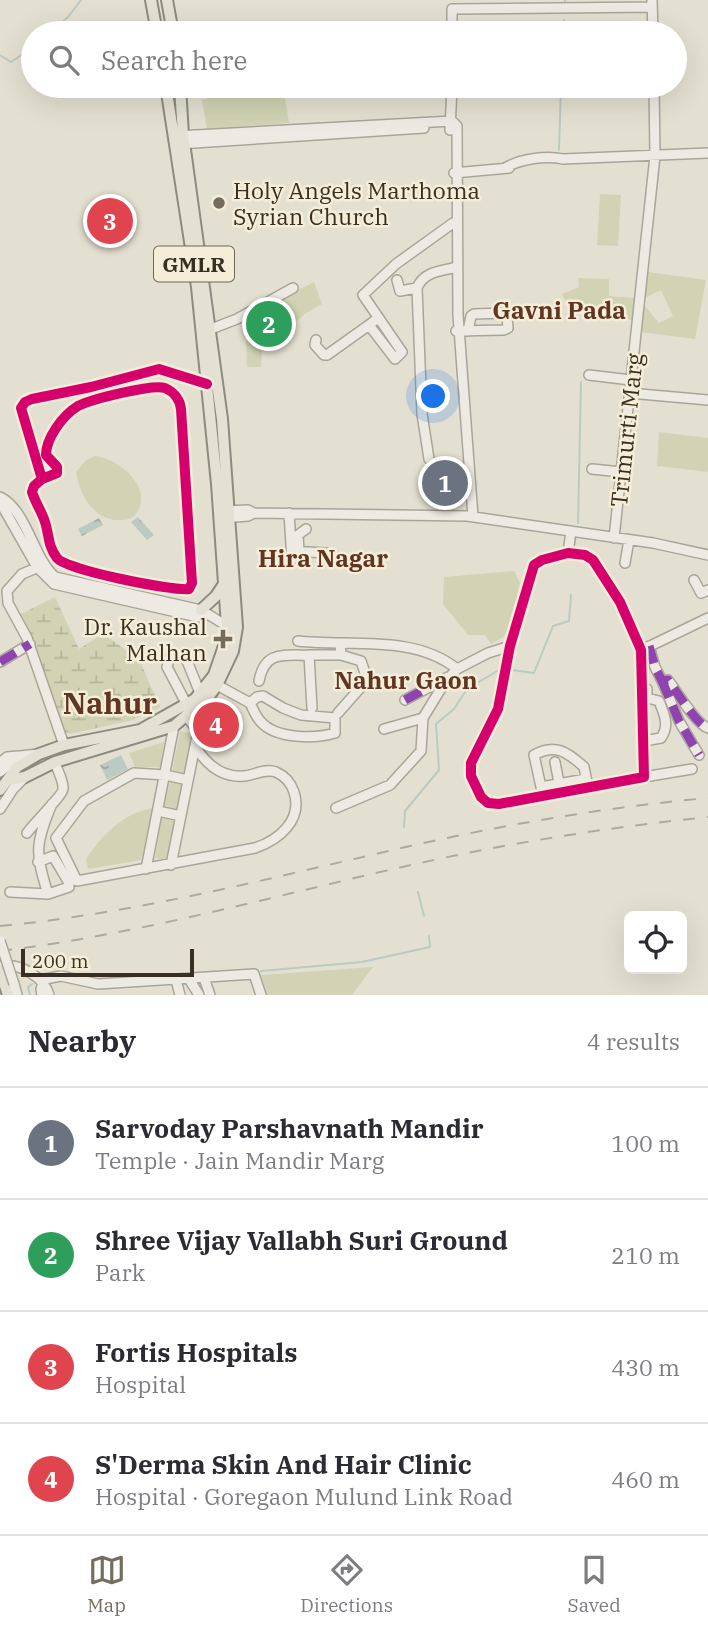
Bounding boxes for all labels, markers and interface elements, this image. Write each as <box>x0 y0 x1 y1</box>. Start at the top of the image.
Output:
search box <box>21 21 687 98</box>
icon: search <box>45 41 83 79</box>
text: Search here <box>101 43 247 77</box>
place label: Holy Angels Marthoma Syrian Church <box>233 175 480 231</box>
pin: 3 <box>87 195 133 247</box>
marker: Holy Angels Marthoma Syrian Church <box>211 195 227 211</box>
road number: GMLR <box>154 246 234 282</box>
district label: Gavni Pada <box>492 294 626 326</box>
pin: 2 <box>246 298 292 350</box>
street label: Trimurti Marg <box>603 351 649 508</box>
your location <box>416 379 450 413</box>
pin: 1 <box>422 457 468 509</box>
district label: Hira Nagar <box>258 542 388 574</box>
place label: Dr. Kaushal Malhan <box>84 611 207 667</box>
marker: Dr. Kaushal Malhan <box>213 629 233 649</box>
district label: Nahur Gaon <box>334 664 478 696</box>
district label: Nahur <box>63 683 157 722</box>
pin: 4 <box>193 699 239 751</box>
map controls <box>624 911 687 974</box>
button: locate <box>624 911 687 974</box>
scale bar <box>21 946 194 978</box>
text: 200 m <box>32 949 89 973</box>
text: Nearby <box>28 1021 136 1060</box>
text: 4 results <box>587 1026 680 1056</box>
text: Sarvoday Parshavnath Mandir <box>95 1111 484 1145</box>
text: 1 <box>44 1128 58 1158</box>
text: 100 m <box>611 1128 680 1158</box>
text: Temple · Jain Mandir Marg <box>95 1145 384 1175</box>
text: Shree Vijay Vallabh Suri Ground <box>95 1223 508 1257</box>
text: 2 <box>44 1240 58 1270</box>
text: 210 m <box>611 1240 680 1270</box>
text: Park <box>95 1257 145 1287</box>
text: Fortis Hospitals <box>95 1335 297 1369</box>
text: 3 <box>44 1352 58 1382</box>
text: 430 m <box>611 1352 680 1382</box>
text: Hospital <box>95 1369 186 1399</box>
text: S'Derma Skin And Hair Clinic <box>95 1447 472 1481</box>
text: 4 <box>44 1464 58 1494</box>
text: 460 m <box>611 1464 680 1494</box>
text: Hospital · Goregaon Mulund Link Road <box>95 1481 513 1511</box>
tab: Map <box>87 1551 126 1617</box>
tab: Directions <box>300 1551 393 1617</box>
tab: Saved <box>568 1551 621 1617</box>

